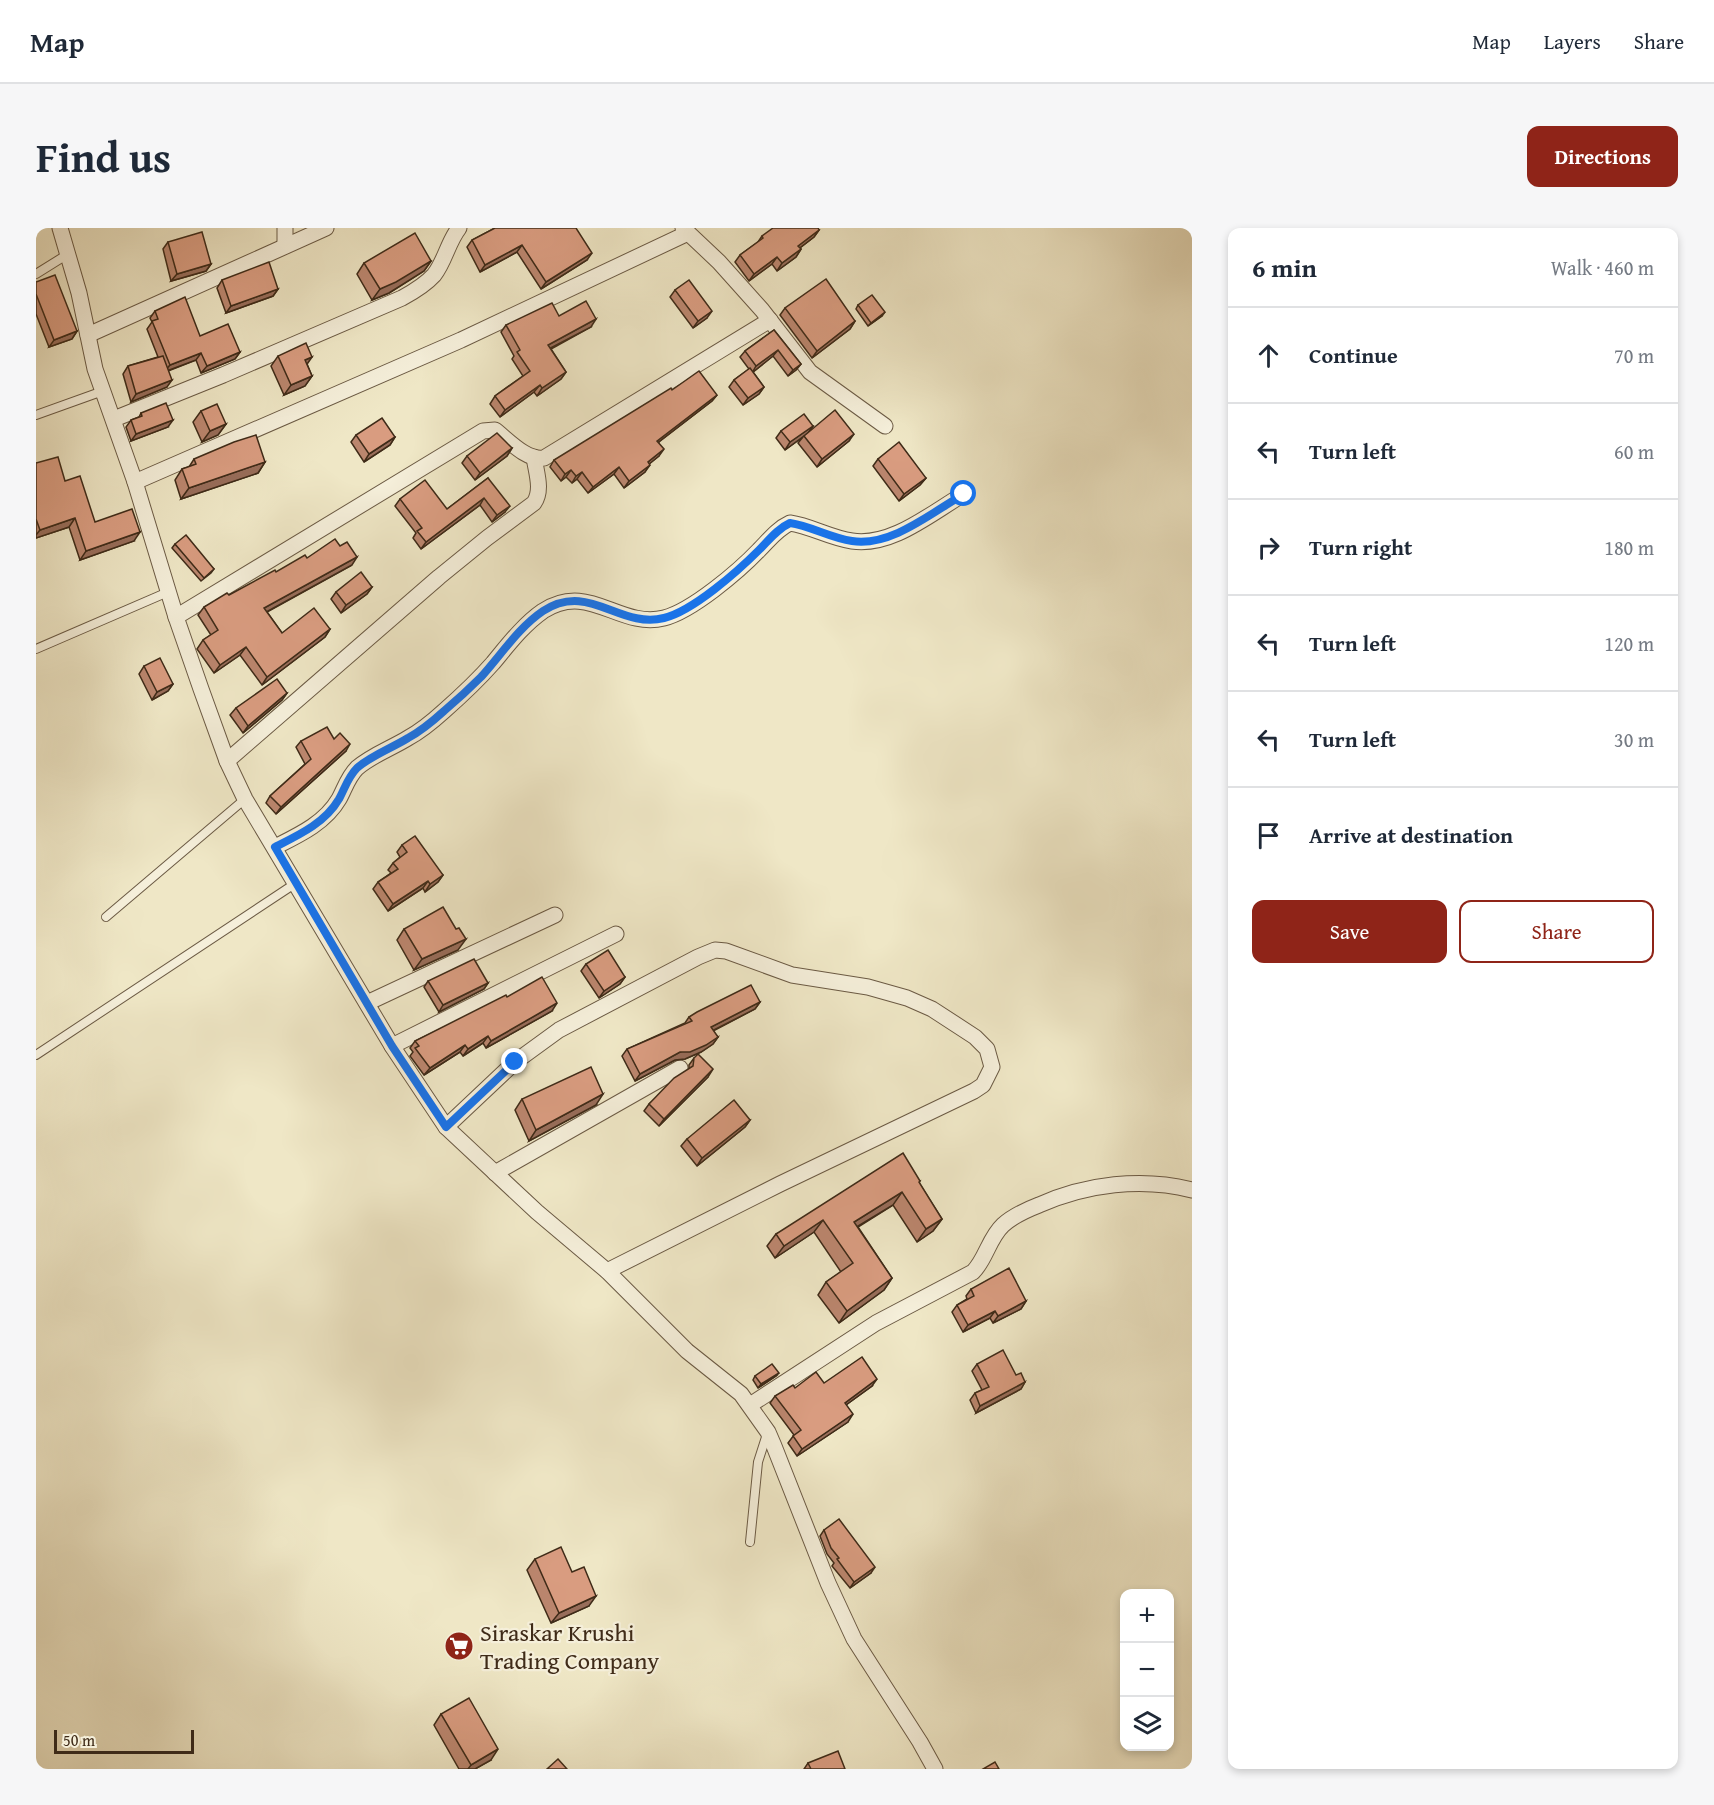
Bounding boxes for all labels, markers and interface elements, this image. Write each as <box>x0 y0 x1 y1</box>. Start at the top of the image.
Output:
text: Map <box>30 21 84 62</box>
text: Map <box>1472 26 1511 57</box>
text: Layers <box>1544 26 1601 57</box>
text: Share <box>1634 26 1684 57</box>
text: Find us <box>36 126 171 187</box>
button: Directions <box>1527 126 1678 187</box>
text: 6 min <box>1252 248 1317 287</box>
text: Walk · 460 m <box>1551 253 1654 282</box>
icon: ahead <box>1252 339 1285 372</box>
text: Continue <box>1309 339 1398 371</box>
text: 70 m <box>1614 341 1654 370</box>
icon: left <box>1252 435 1285 468</box>
text: Turn left <box>1309 435 1396 467</box>
text: 60 m <box>1614 437 1654 466</box>
route start <box>950 480 976 506</box>
icon: right <box>1252 531 1285 564</box>
text: Turn right <box>1309 531 1412 563</box>
text: 180 m <box>1604 533 1654 562</box>
icon: left <box>1252 627 1285 660</box>
text: Turn left <box>1309 627 1396 659</box>
text: 120 m <box>1604 629 1654 658</box>
icon: left <box>1252 723 1285 756</box>
text: Turn left <box>1309 723 1396 755</box>
text: 30 m <box>1614 725 1654 754</box>
icon: arrive <box>1252 819 1285 852</box>
text: Arrive at destination <box>1309 819 1513 851</box>
button: Save <box>1252 900 1447 963</box>
button: Share <box>1459 900 1654 963</box>
route end <box>501 1048 527 1074</box>
map controls <box>1120 1589 1174 1751</box>
button: + <box>1120 1589 1174 1643</box>
place label: Siraskar Krushi Trading Company <box>480 1615 659 1678</box>
supermarket icon: Siraskar Krushi Trading Company <box>443 1630 475 1662</box>
button: − <box>1120 1643 1174 1697</box>
button: layers <box>1120 1697 1174 1751</box>
scale bar <box>54 1727 194 1754</box>
text: 50 m <box>63 1728 95 1752</box>

